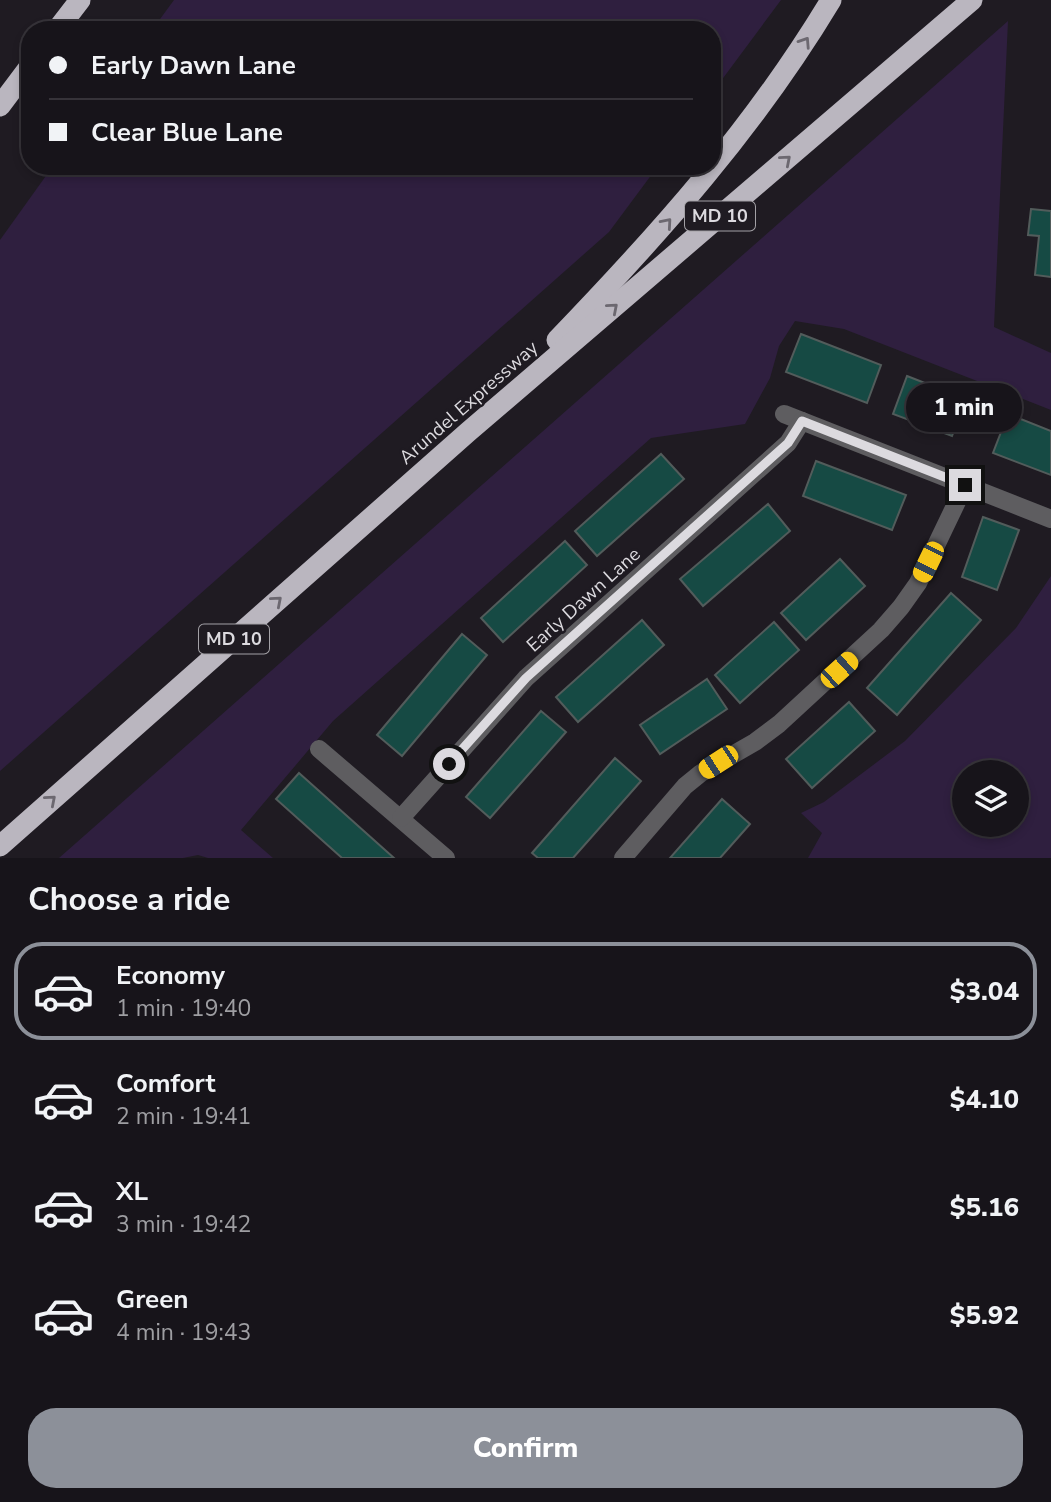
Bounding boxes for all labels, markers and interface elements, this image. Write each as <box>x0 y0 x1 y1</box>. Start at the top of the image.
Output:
one-way arrow <box>797 37 809 50</box>
text: Early Dawn Lane <box>91 48 296 83</box>
text: Clear Blue Lane <box>91 115 283 150</box>
one-way arrow <box>777 156 790 168</box>
road number: MD 10 <box>685 202 755 230</box>
one-way arrow <box>659 218 671 231</box>
one-way arrow <box>605 304 618 316</box>
street label: Arundel Expressway <box>394 335 544 470</box>
callout: 1 min <box>907 384 1023 433</box>
text: 1 min <box>934 392 994 423</box>
route end <box>949 469 981 501</box>
car <box>910 539 947 585</box>
street label: Early Dawn Lane <box>521 542 646 658</box>
one-way arrow <box>269 597 282 609</box>
road number: MD 10 <box>199 624 269 654</box>
car <box>817 648 862 692</box>
car <box>695 742 742 782</box>
route start <box>433 748 465 780</box>
map controls <box>952 760 1029 837</box>
button: layers <box>952 760 1029 837</box>
one-way arrow <box>43 796 56 808</box>
text: Choose a ride <box>28 878 230 921</box>
text: Economy <box>116 958 225 993</box>
icon: car <box>32 960 95 1023</box>
text: $3.04 <box>950 974 1019 1009</box>
text: 1 min · 19:40 <box>116 993 251 1024</box>
text: Comfort <box>116 1066 216 1101</box>
icon: car <box>32 1068 95 1131</box>
text: $4.10 <box>950 1082 1019 1117</box>
text: 2 min · 19:41 <box>116 1101 251 1132</box>
text: XL <box>116 1174 148 1209</box>
icon: car <box>32 1176 95 1239</box>
text: $5.16 <box>950 1190 1019 1225</box>
text: 3 min · 19:42 <box>116 1209 251 1240</box>
text: Green <box>116 1282 189 1317</box>
icon: car <box>32 1284 95 1347</box>
text: $5.92 <box>950 1298 1019 1333</box>
text: 4 min · 19:43 <box>116 1317 251 1348</box>
button: Confirm <box>28 1408 1023 1488</box>

